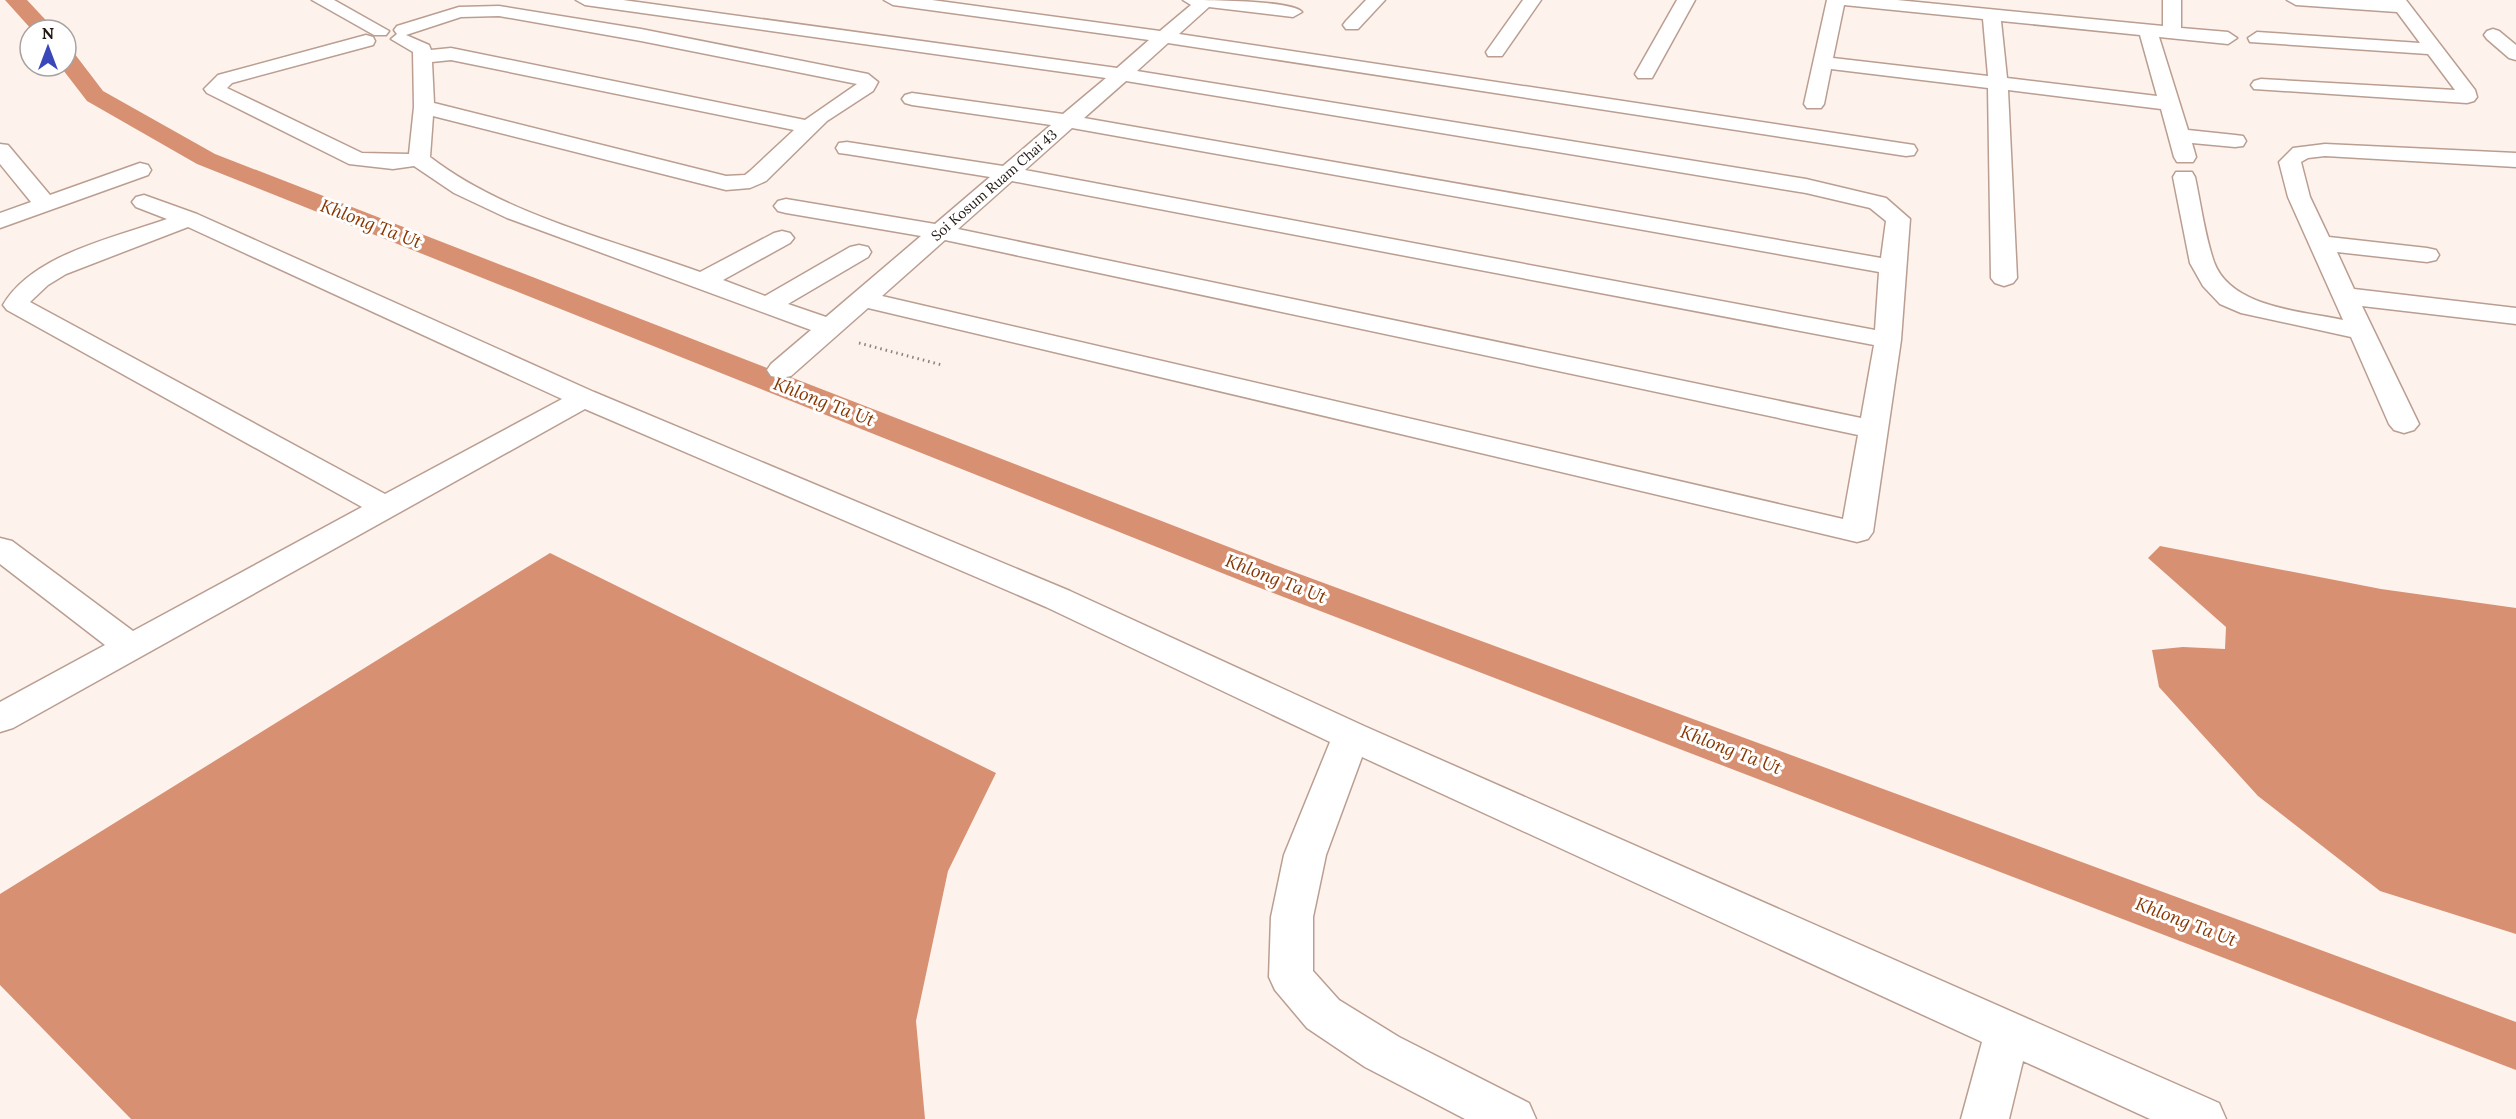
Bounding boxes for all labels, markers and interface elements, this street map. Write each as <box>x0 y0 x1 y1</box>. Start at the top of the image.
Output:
north arrow <box>18 18 78 78</box>
text: N <box>42 23 54 43</box>
street label: Soi Kosum Ruam Chai 43 <box>927 125 1061 245</box>
water label: Khlong Ta Ut <box>317 194 426 254</box>
water label: Khlong Ta Ut <box>770 372 879 432</box>
water label: Khlong Ta Ut <box>1222 549 1331 609</box>
water label: Khlong Ta Ut <box>1677 720 1786 780</box>
water label: Khlong Ta Ut <box>2132 892 2241 952</box>

